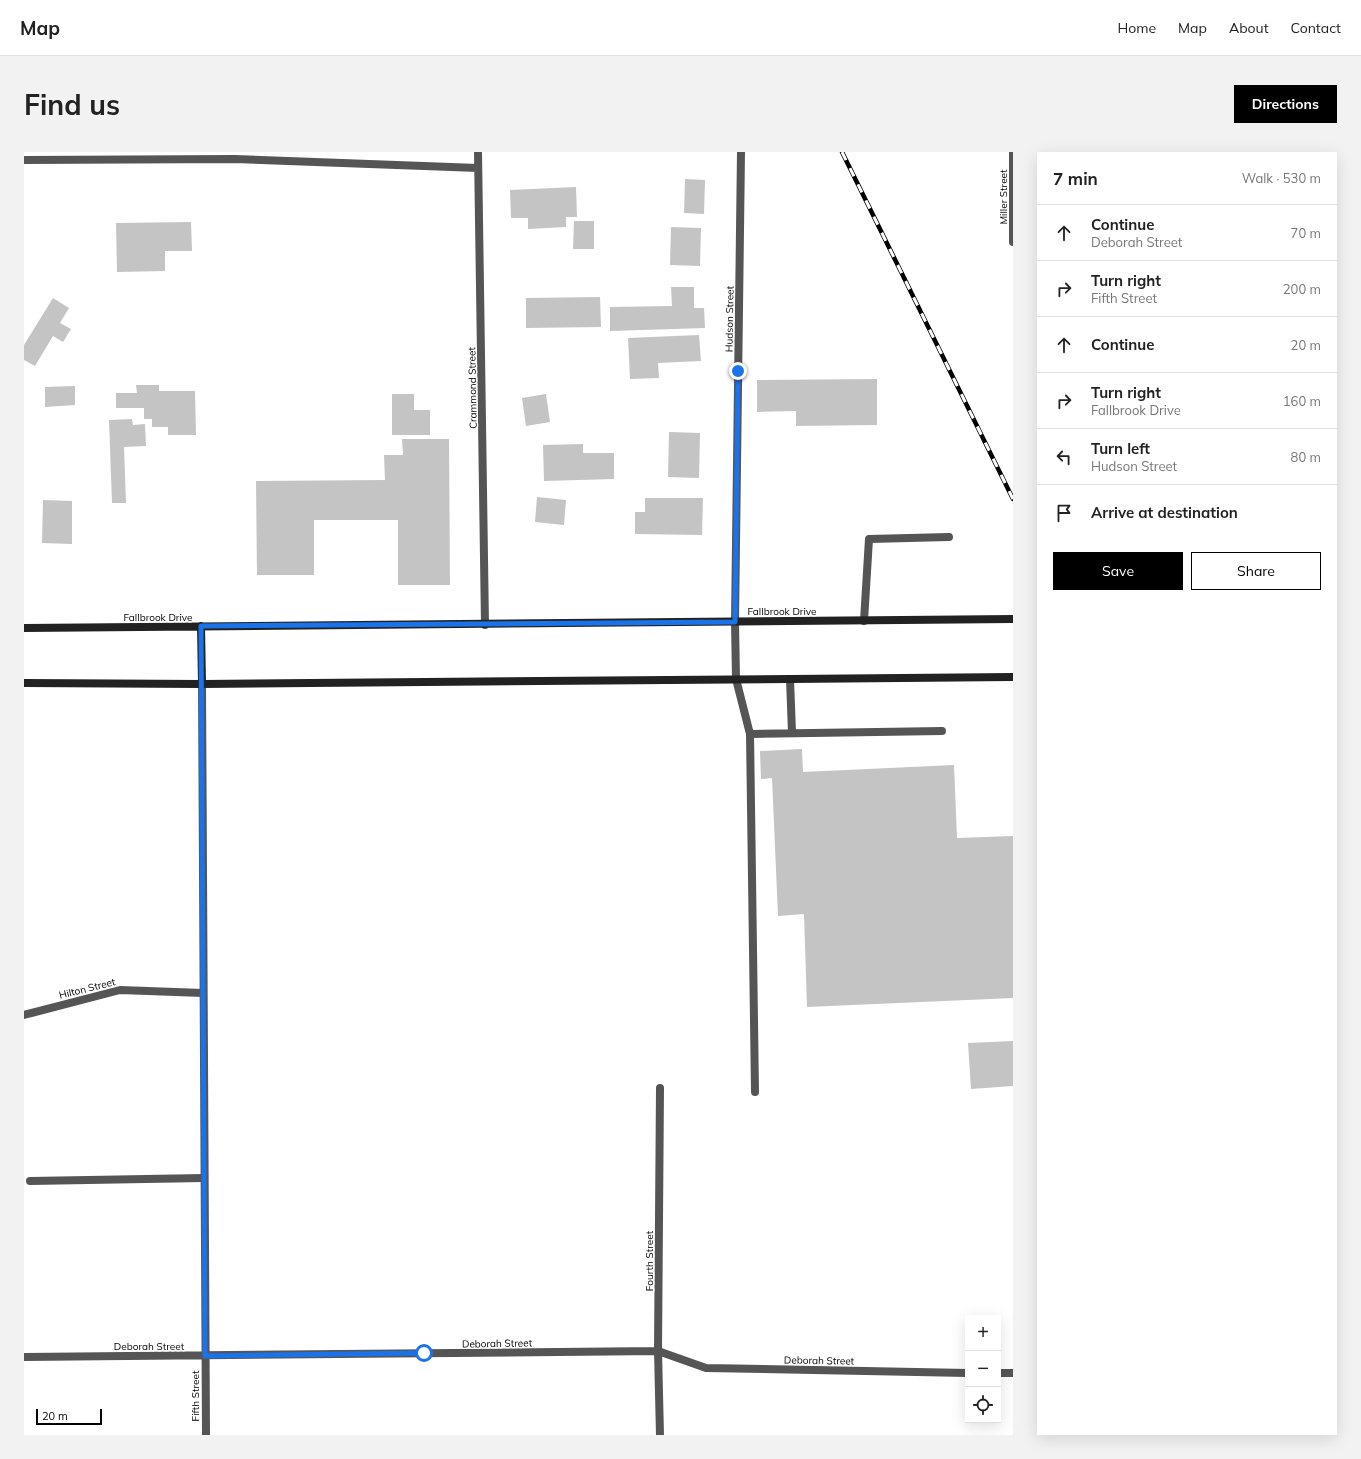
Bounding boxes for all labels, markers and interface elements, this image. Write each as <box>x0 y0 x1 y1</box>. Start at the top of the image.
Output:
text: Map <box>20 16 60 40</box>
text: Home <box>1117 19 1156 37</box>
text: Map <box>1178 19 1207 37</box>
text: About <box>1229 19 1269 37</box>
text: Contact <box>1291 19 1341 37</box>
button: Directions <box>1234 85 1337 123</box>
text: Find us <box>24 87 120 122</box>
text: 7 min <box>1053 168 1098 189</box>
street label: Miller Street <box>997 169 1010 225</box>
text: Walk · 530 m <box>1242 170 1321 186</box>
text: Continue <box>1091 215 1154 234</box>
icon: ahead <box>1053 222 1075 244</box>
text: 70 m <box>1291 225 1321 241</box>
text: Deborah Street <box>1091 234 1182 250</box>
text: Turn right <box>1091 271 1161 290</box>
icon: right <box>1053 278 1075 300</box>
text: 200 m <box>1283 281 1321 297</box>
street label: Hudson Street <box>722 285 737 352</box>
text: Fifth Street <box>1091 290 1157 306</box>
icon: ahead <box>1053 334 1075 356</box>
text: Continue <box>1091 335 1154 354</box>
text: 20 m <box>1291 337 1321 353</box>
street label: Crammond Street <box>465 346 480 429</box>
route end <box>729 362 747 380</box>
text: Turn right <box>1091 383 1161 402</box>
icon: right <box>1053 390 1075 412</box>
text: 160 m <box>1283 393 1321 409</box>
text: Fallbrook Drive <box>1091 402 1181 418</box>
text: Turn left <box>1091 439 1150 458</box>
icon: left <box>1053 446 1075 468</box>
text: 80 m <box>1291 449 1321 465</box>
text: Hudson Street <box>1091 458 1177 474</box>
icon: arrive <box>1053 502 1075 524</box>
text: Arrive at destination <box>1091 503 1238 522</box>
button: Save <box>1053 552 1183 590</box>
button: Share <box>1191 552 1321 590</box>
street label: Fallbrook Drive <box>747 605 817 618</box>
street label: Fallbrook Drive <box>123 611 193 624</box>
street label: Hilton Street <box>58 975 117 1002</box>
street label: Fourth Street <box>643 1230 656 1291</box>
map controls <box>965 1315 1001 1423</box>
button: + <box>965 1315 1001 1351</box>
street label: Deborah Street <box>462 1336 533 1351</box>
street label: Deborah Street <box>114 1340 185 1353</box>
route start <box>415 1344 433 1362</box>
button: − <box>965 1351 1001 1387</box>
street label: Deborah Street <box>784 1353 855 1368</box>
street label: Fifth Street <box>189 1370 202 1421</box>
button: locate <box>965 1387 1001 1423</box>
scale bar <box>36 1407 102 1426</box>
text: 20 m <box>42 1409 68 1423</box>

